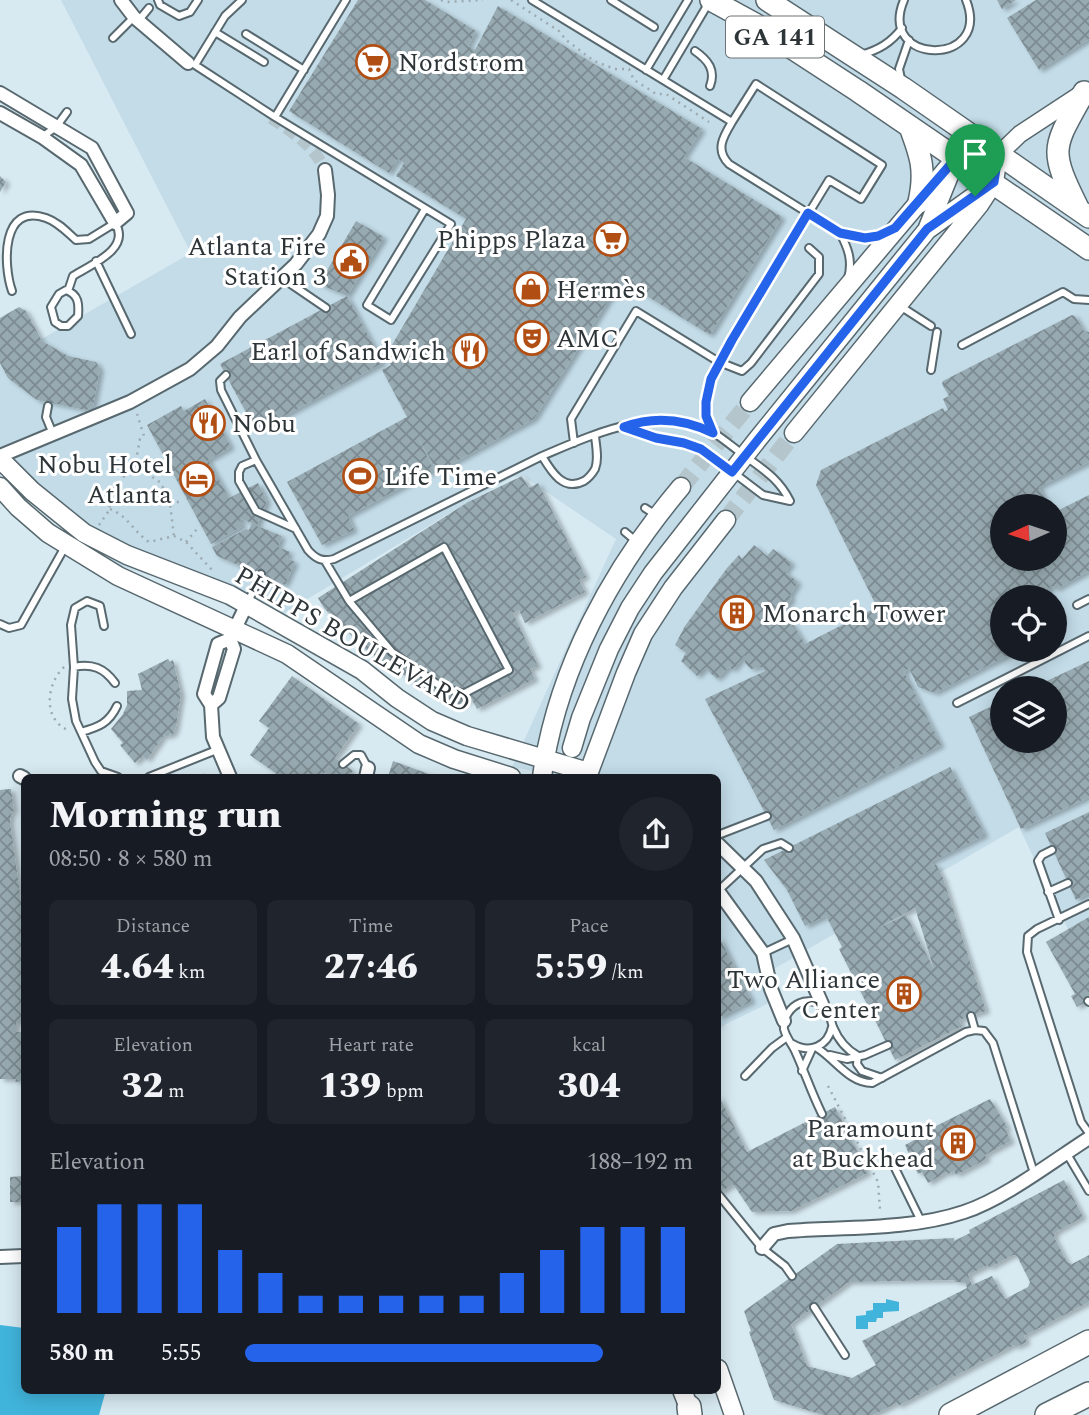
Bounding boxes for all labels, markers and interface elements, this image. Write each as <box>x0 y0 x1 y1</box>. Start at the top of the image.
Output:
road number: GA 141 <box>726 16 824 57</box>
supermarket icon: Nordstrom <box>354 43 392 81</box>
place label: Nordstrom <box>398 43 525 83</box>
pin <box>945 124 1005 196</box>
icon: arrive <box>956 135 994 173</box>
place label: Phipps Plaza <box>437 220 586 260</box>
supermarket icon: Phipps Plaza <box>592 220 630 258</box>
place label: Atlanta Fire Station 3 <box>187 227 326 297</box>
public building icon: Atlanta Fire Station 3 <box>332 242 370 280</box>
shop icon: Hermès <box>512 270 550 308</box>
place label: Hermès <box>556 270 646 310</box>
theatre icon: AMC <box>513 319 551 357</box>
place label: AMC <box>556 319 619 359</box>
place label: Earl of Sandwich <box>250 332 446 372</box>
restaurant icon: Earl of Sandwich <box>451 332 489 370</box>
restaurant icon: Nobu <box>189 404 227 442</box>
place label: Nobu <box>232 404 296 444</box>
place label: Nobu Hotel Atlanta <box>37 445 172 515</box>
sports icon: Life Time <box>341 457 379 495</box>
place label: Life Time <box>384 457 497 497</box>
hotel icon: Nobu Hotel Atlanta <box>178 460 216 498</box>
north arrow <box>990 494 1068 570</box>
map controls <box>990 494 1067 753</box>
street label: PHIPPS BOULEVARD <box>227 556 478 724</box>
button: locate <box>990 585 1067 662</box>
building icon: Monarch Tower <box>718 594 756 632</box>
place label: Monarch Tower <box>762 594 946 634</box>
button: layers <box>990 676 1067 753</box>
text: Morning run <box>49 787 282 845</box>
button: share <box>619 797 693 871</box>
text: 08:50 · 8 × 580 m <box>49 842 213 877</box>
text: Distance <box>116 912 190 941</box>
text: Time <box>349 912 393 941</box>
text: Pace <box>569 912 609 941</box>
text: 4.64 <box>101 941 174 994</box>
text: 27:46 <box>324 941 418 994</box>
text: 5:59 <box>534 941 607 994</box>
text: km <box>174 958 205 987</box>
text: /km <box>607 958 644 987</box>
place label: Two Alliance Center <box>727 960 880 1030</box>
building icon: Two Alliance Center <box>885 975 923 1013</box>
text: Elevation <box>113 1031 193 1060</box>
text: Heart rate <box>328 1031 414 1060</box>
text: kcal <box>572 1031 606 1060</box>
text: 32 <box>121 1060 163 1113</box>
text: 139 <box>318 1060 381 1113</box>
text: 304 <box>557 1060 621 1113</box>
text: m <box>163 1077 185 1106</box>
text: bpm <box>381 1077 424 1106</box>
place label: Paramount at Buckhead <box>792 1109 934 1179</box>
building icon: Paramount at Buckhead <box>939 1124 977 1162</box>
text: Elevation <box>49 1145 145 1180</box>
text: 188–192 m <box>587 1145 693 1180</box>
text: 580 m <box>49 1336 114 1371</box>
text: 5:55 <box>161 1336 201 1371</box>

